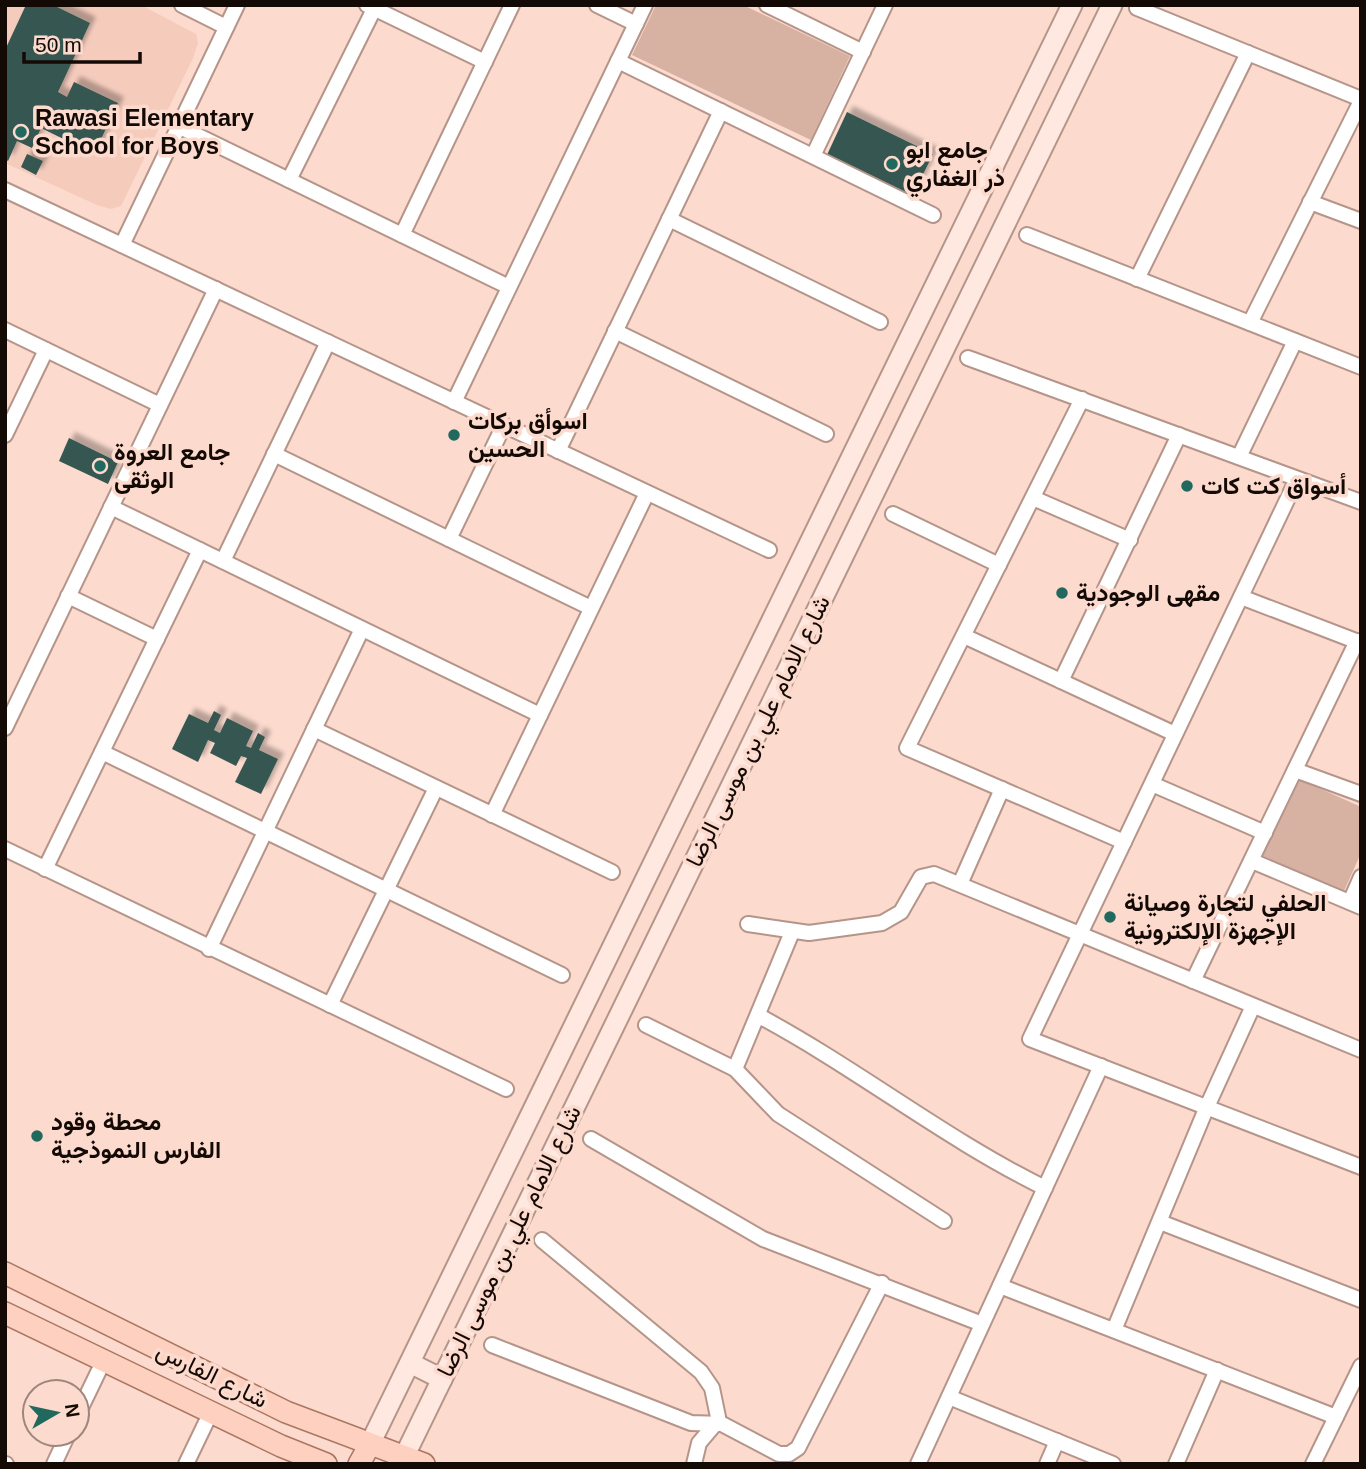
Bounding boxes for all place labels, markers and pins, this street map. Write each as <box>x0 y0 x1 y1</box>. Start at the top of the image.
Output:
place label: Rawasi Elementary School for Boys <box>35 104 254 159</box>
marker: Rawasi Elementary School for Boys <box>13 124 29 140</box>
place label: جامع ابو ذر الغفاري <box>906 136 1005 198</box>
marker: جامع ابو ذر الغفاري <box>884 156 900 172</box>
place label: اسوأق بركات الحسين <box>468 407 588 463</box>
marker: اسوأق بركات الحسين <box>446 427 462 443</box>
place label: جامع العروة الوثقى <box>114 438 230 495</box>
marker: جامع العروة الوثقى <box>92 458 108 474</box>
place label: أسواق كت كات <box>1201 472 1346 501</box>
marker: أسواق كت كات <box>1179 478 1195 494</box>
place label: مقهى الوجودية <box>1076 579 1220 608</box>
marker: مقهى الوجودية <box>1054 585 1070 601</box>
place label: الحلفي لتجارة وصيانة الإجهزة الإلكترونية <box>1124 889 1326 946</box>
marker: الحلفي لتجارة وصيانة الإجهزة الإلكترونية <box>1102 909 1118 925</box>
place label: محطة وقود الفارس النموذجية <box>51 1108 221 1165</box>
marker: محطة وقود الفارس النموذجية <box>29 1128 45 1144</box>

